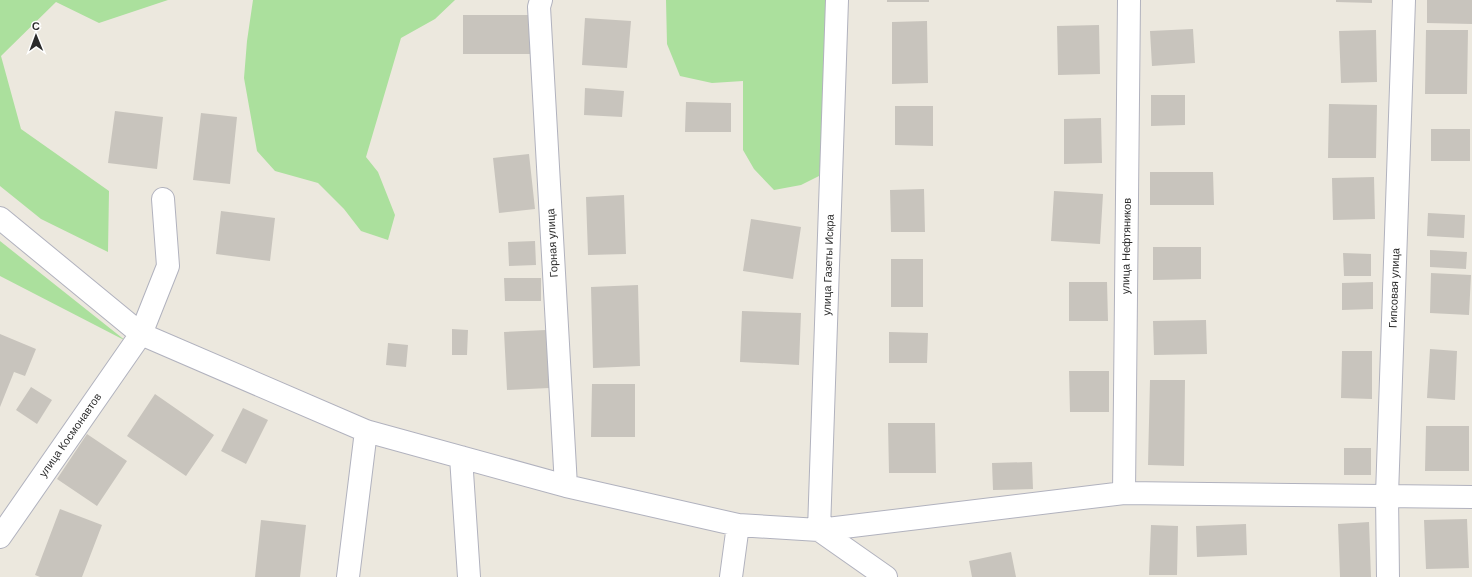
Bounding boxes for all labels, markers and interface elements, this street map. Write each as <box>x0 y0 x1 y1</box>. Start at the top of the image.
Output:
north arrow <box>16 16 56 56</box>
text: С <box>32 19 40 33</box>
street label: улица Нефтяников <box>1118 198 1134 294</box>
street label: Горная улица <box>543 207 561 278</box>
street label: улица Газеты Искра <box>819 213 837 316</box>
street label: Гипсовая улица <box>1386 247 1402 328</box>
street label: улица Космонавтов <box>36 390 104 480</box>

